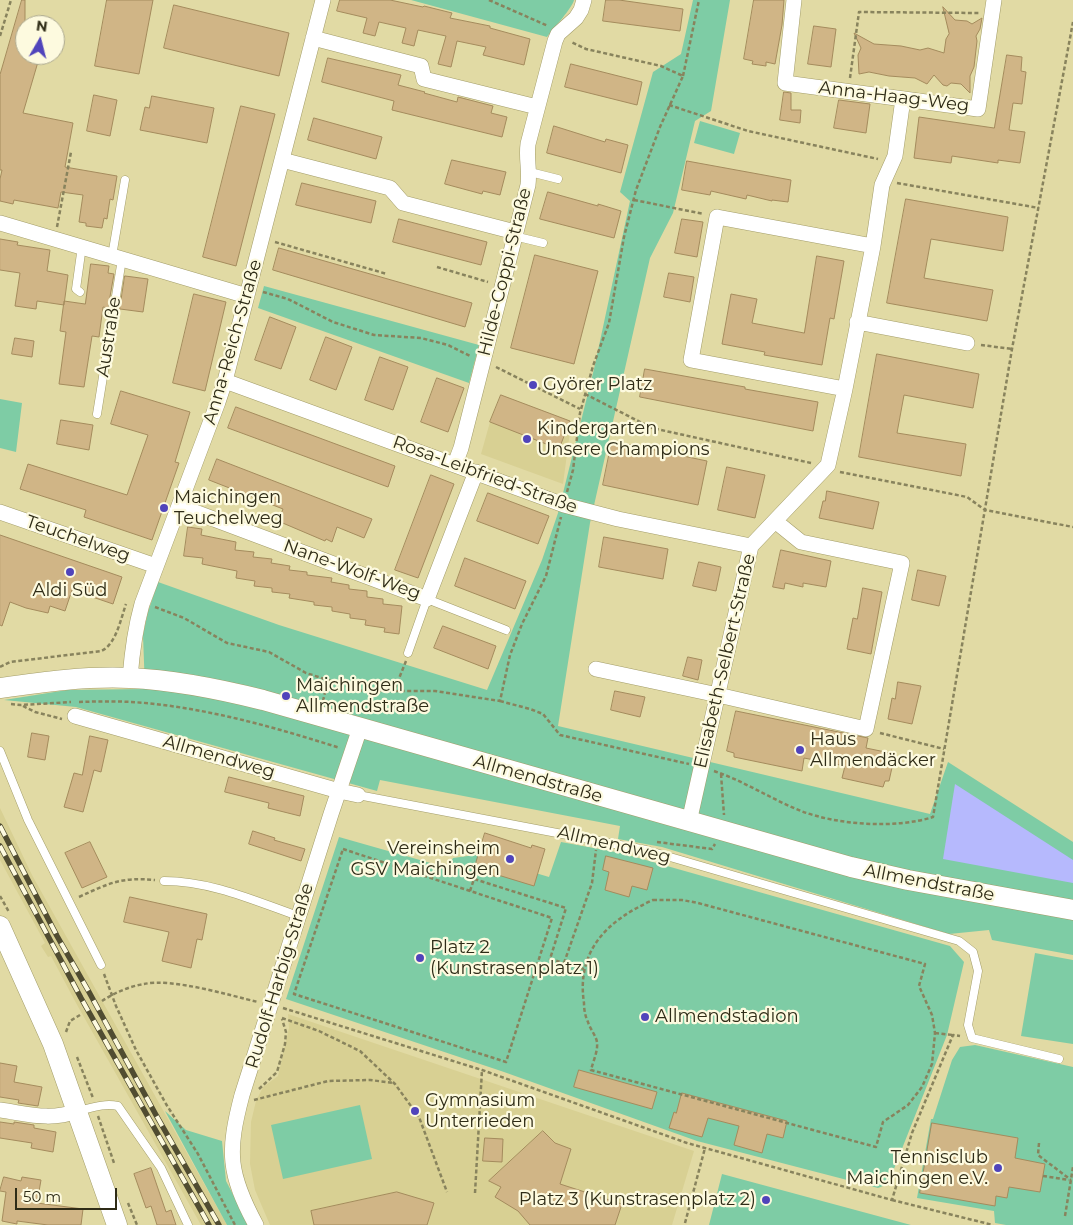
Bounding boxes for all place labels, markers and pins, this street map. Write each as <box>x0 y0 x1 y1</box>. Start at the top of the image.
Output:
place label: Györer Platz <box>543 374 652 396</box>
marker: Györer Platz <box>527 379 539 391</box>
place label: Kindergarten Unsere Champions <box>537 418 710 460</box>
marker: Kindergarten Unsere Champions <box>521 433 533 445</box>
place label: Maichingen Teuchelweg <box>174 487 283 530</box>
marker: Maichingen Teuchelweg <box>158 502 170 514</box>
marker: Aldi Süd <box>64 566 76 578</box>
place label: Aldi Süd <box>33 580 107 602</box>
place label: Maichingen Allmendstraße <box>296 675 429 718</box>
marker: Maichingen Allmendstraße <box>280 690 292 702</box>
place label: Haus Allmendäcker <box>810 729 936 772</box>
marker: Haus Allmendäcker <box>794 744 806 756</box>
place label: Vereinsheim GSV Maichingen <box>351 838 500 881</box>
marker: Vereinsheim GSV Maichingen <box>504 853 516 865</box>
place label: Platz 2 (Kunstrasenplatz 1) <box>430 937 599 980</box>
marker: Platz 2 (Kunstrasenplatz 1) <box>414 952 426 964</box>
place label: Allmendstadion <box>655 1006 799 1028</box>
marker: Allmendstadion <box>639 1011 651 1023</box>
place label: Gymnasium Unterrieden <box>425 1090 535 1132</box>
marker: Gymnasium Unterrieden <box>409 1105 421 1117</box>
place label: Tennisclub Maichingen e.V. <box>846 1147 988 1190</box>
marker: Tennisclub Maichingen e.V. <box>992 1162 1004 1174</box>
place label: Platz 3 (Kunstrasenplatz 2) <box>519 1189 756 1211</box>
marker: Platz 3 (Kunstrasenplatz 2) <box>760 1194 772 1206</box>

